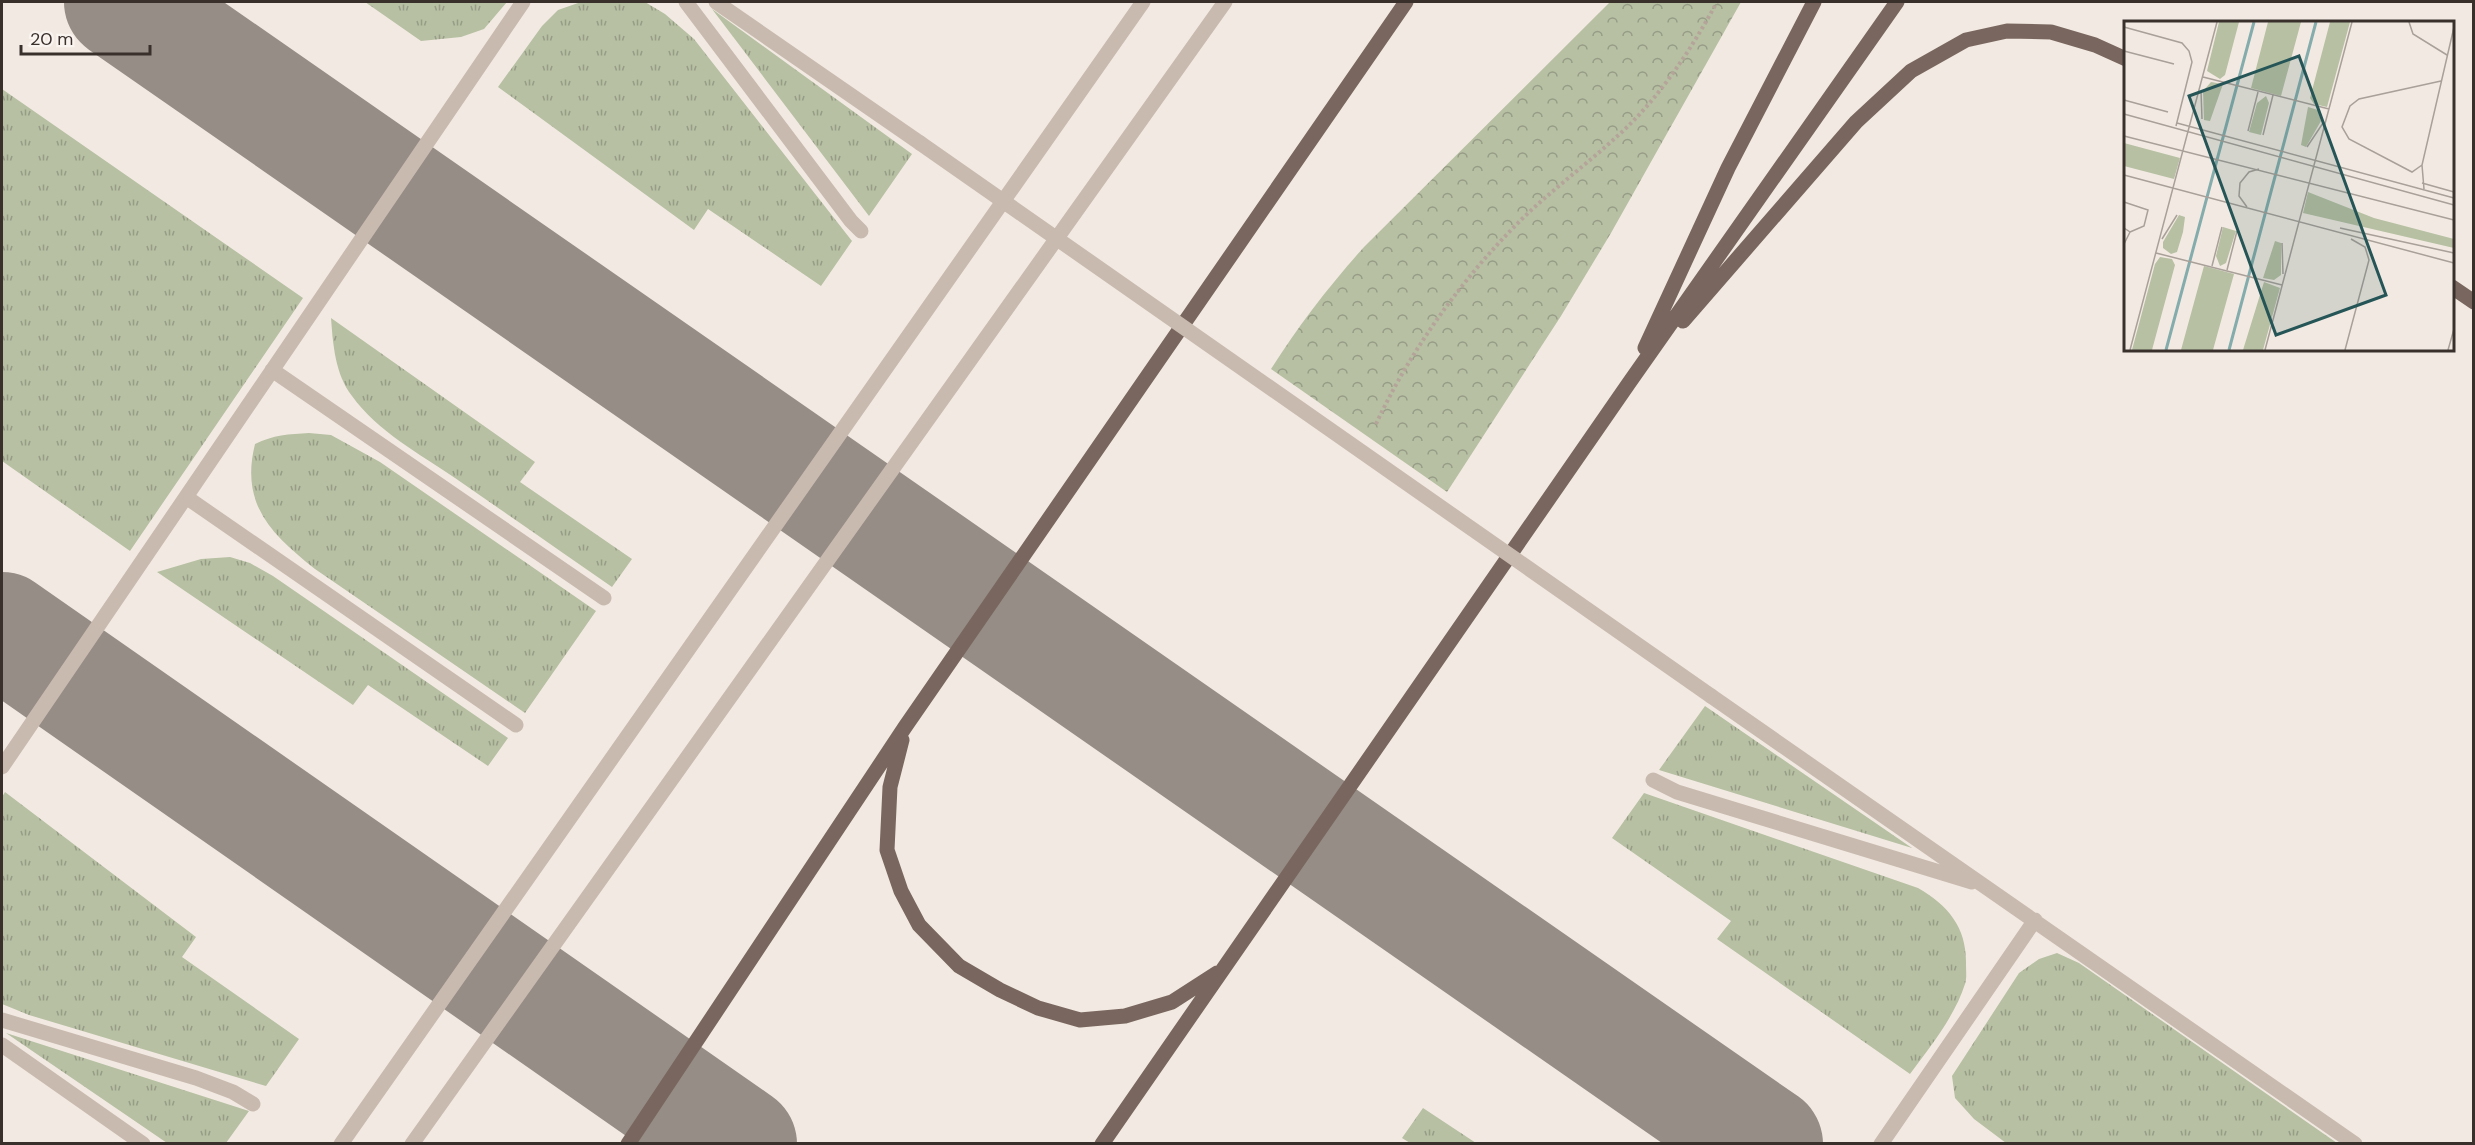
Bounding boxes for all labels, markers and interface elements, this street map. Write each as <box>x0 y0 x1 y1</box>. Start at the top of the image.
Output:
scale bar <box>21 18 150 56</box>
inset map <box>2124 21 2454 351</box>
text: 20 m <box>30 27 73 51</box>

